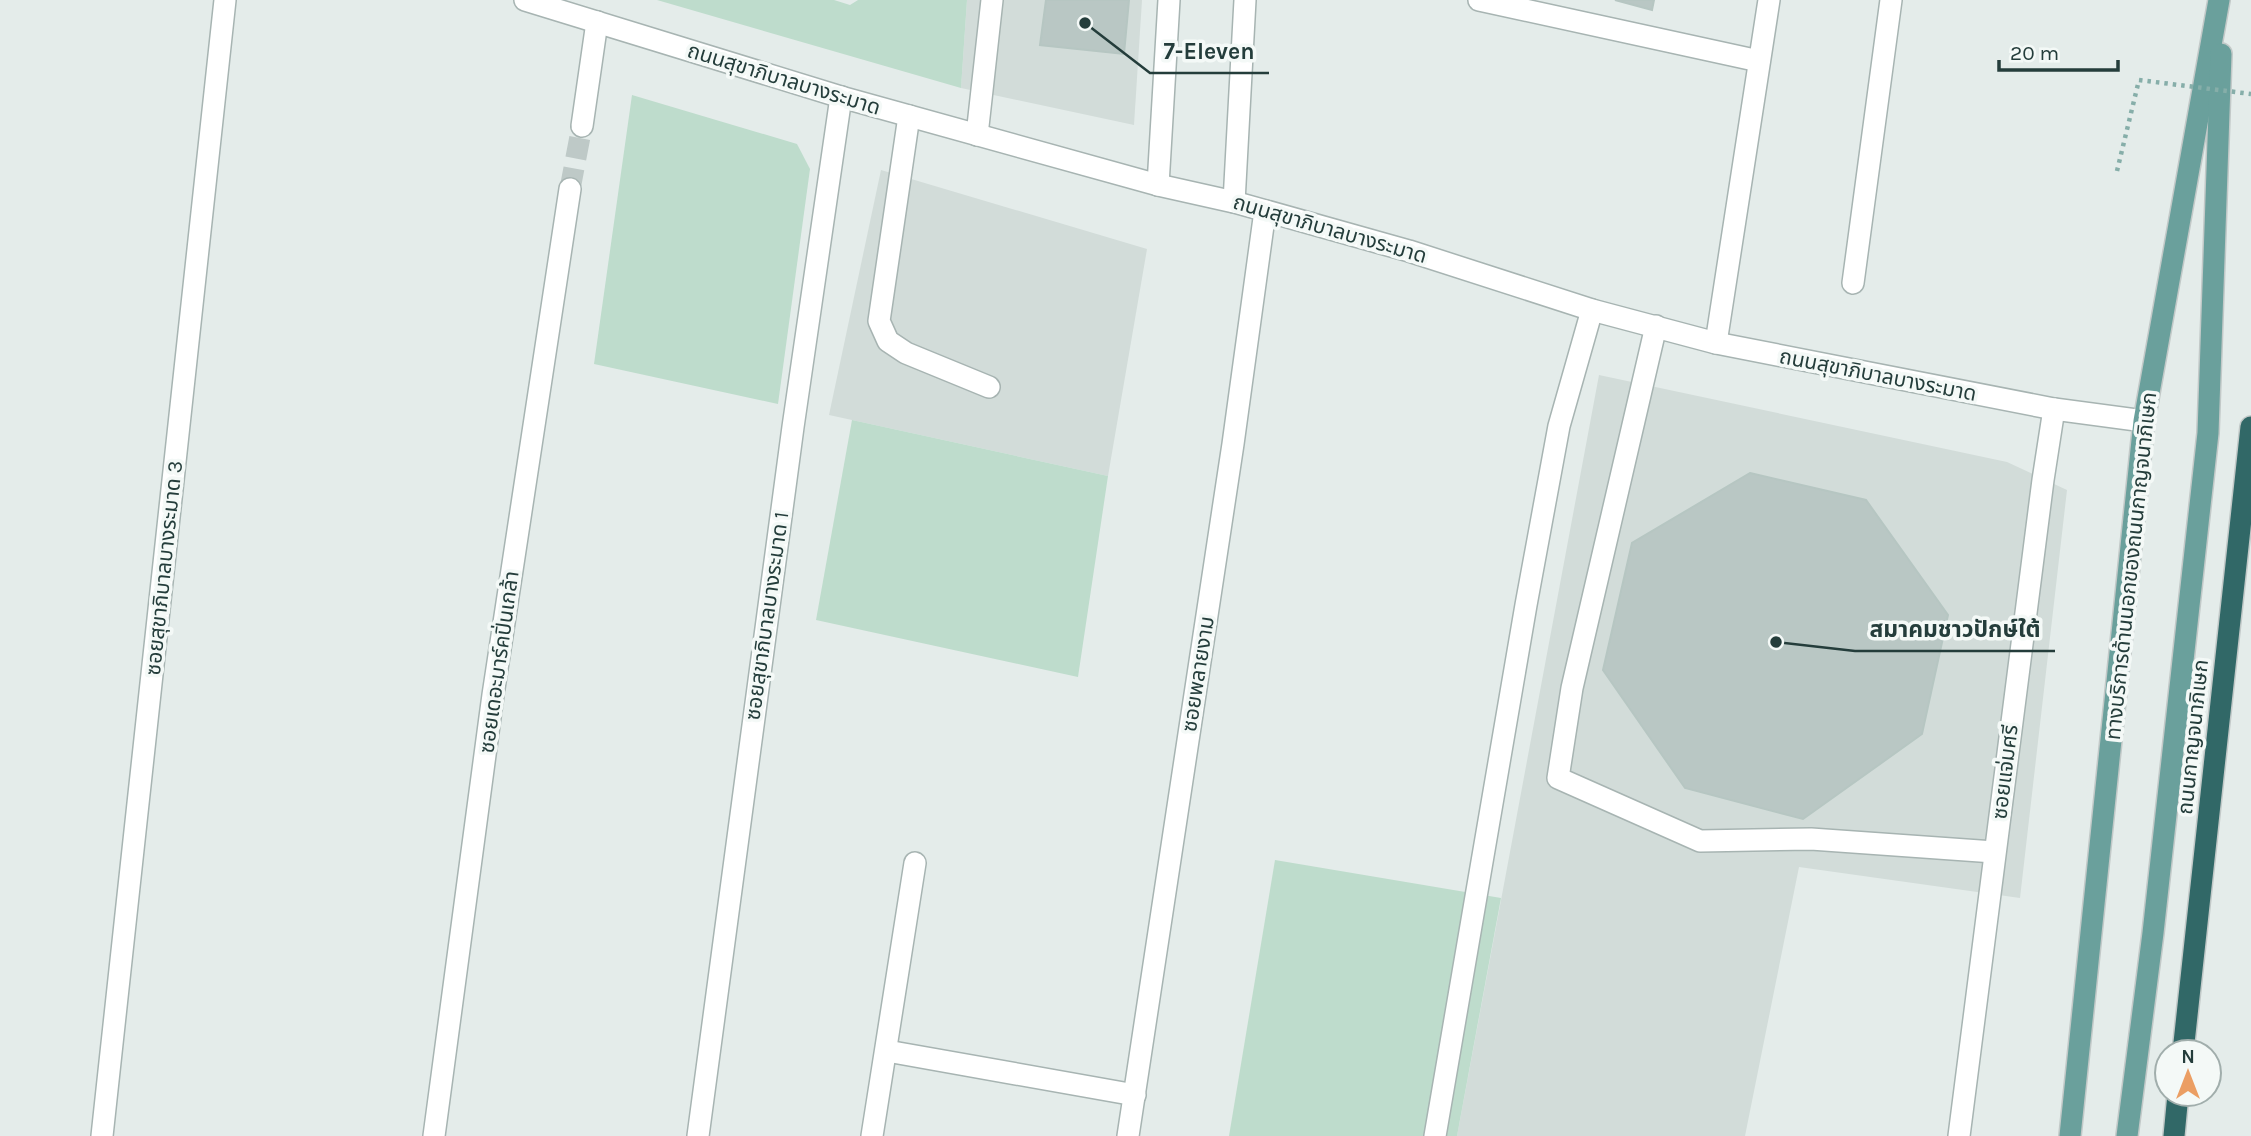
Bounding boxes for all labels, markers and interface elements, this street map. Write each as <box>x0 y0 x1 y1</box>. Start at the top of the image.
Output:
scale bar <box>1999 28 2118 72</box>
callout: 7-Eleven <box>1150 29 1269 73</box>
street label: ถนนสุขาภิบาลบางระมาด <box>684 38 883 121</box>
text: 7-Eleven <box>1163 38 1255 65</box>
text: 20 m <box>2010 41 2059 65</box>
street label: ถนนสุขาภิบาลบางระมาด <box>1230 190 1430 269</box>
street label: ถนนสุขาภิบาลบางระมาด <box>1777 344 1979 407</box>
street label: ทางบริการด้านนอกของถนนกาญจนาภิเษก <box>2101 391 2161 741</box>
street label: ซอยสุขาภิบาลบางระมาด 3 <box>141 460 188 677</box>
street label: ซอยสุขาภิบาลบางระมาด 1 <box>740 510 795 722</box>
street label: ซอยเดอะมาร์คปิ่นเกล้า <box>473 569 524 755</box>
callout: สมาคมชาวปักษ์ใต้ <box>1855 607 2055 651</box>
street label: ซอยพลายงาม <box>1177 615 1219 733</box>
text: สมาคมชาวปักษ์ใต้ <box>1869 616 2041 643</box>
street label: ถนนกาญจนาภิเษก <box>2173 658 2213 816</box>
street label: ซอยแจ่มศรี <box>1987 723 2023 821</box>
north arrow <box>2153 1038 2223 1108</box>
text: N <box>2181 1046 2195 1068</box>

